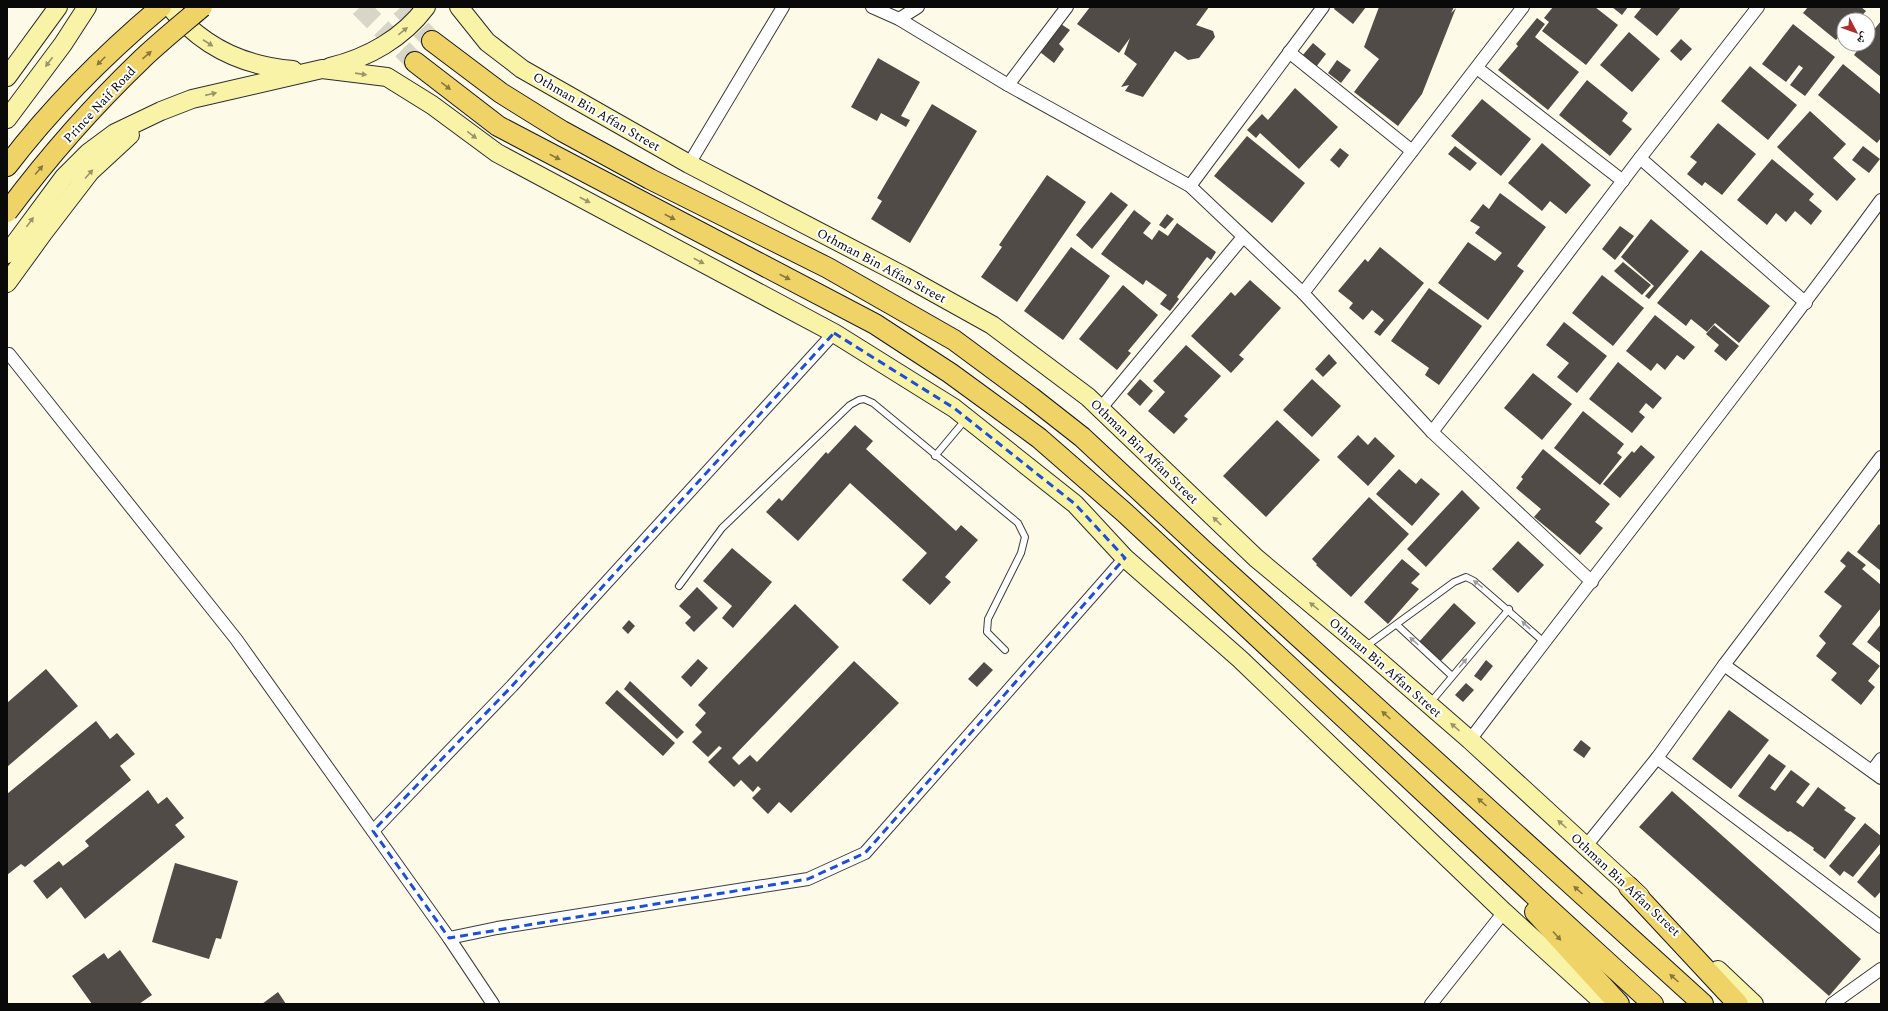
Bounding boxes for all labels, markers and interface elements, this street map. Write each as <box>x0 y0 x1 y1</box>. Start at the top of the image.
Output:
north arrow <box>1836 12 1876 52</box>
one-way arrow <box>398 26 409 35</box>
text: ش <box>1853 28 1873 48</box>
one-way arrow <box>203 39 213 47</box>
one-way arrow <box>142 50 152 59</box>
one-way arrow <box>96 56 106 66</box>
one-way arrow <box>45 57 54 68</box>
street label: Prince Naif Road <box>59 62 141 147</box>
street label: Othman Bin Affan Street <box>529 67 664 157</box>
one-way arrow <box>354 71 367 77</box>
one-way arrow <box>441 82 452 90</box>
one-way arrow <box>205 91 217 97</box>
one-way arrow <box>467 131 478 139</box>
one-way arrow <box>549 154 560 160</box>
one-way arrow <box>35 165 44 176</box>
one-way arrow <box>85 169 94 179</box>
one-way arrow <box>579 197 590 203</box>
one-way arrow <box>664 214 676 220</box>
one-way arrow <box>26 217 34 227</box>
street label: Othman Bin Affan Street <box>813 223 950 309</box>
one-way arrow <box>694 258 705 264</box>
one-way arrow <box>779 274 791 280</box>
street label: Othman Bin Affan Street <box>1086 394 1203 509</box>
one-way arrow <box>1212 516 1222 525</box>
one-way arrow <box>1473 580 1484 588</box>
one-way arrow <box>1309 602 1319 611</box>
street label: Othman Bin Affan Street <box>1324 613 1447 723</box>
one-way arrow <box>1521 621 1531 630</box>
one-way arrow <box>1409 636 1419 646</box>
one-way arrow <box>1458 658 1467 669</box>
one-way arrow <box>1381 710 1391 719</box>
one-way arrow <box>1450 723 1461 732</box>
one-way arrow <box>1477 798 1487 807</box>
one-way arrow <box>1557 819 1567 829</box>
street label: Othman Bin Affan Street <box>1566 828 1685 941</box>
one-way arrow <box>1573 885 1583 895</box>
one-way arrow <box>1552 931 1562 941</box>
one-way arrow <box>1669 973 1679 982</box>

